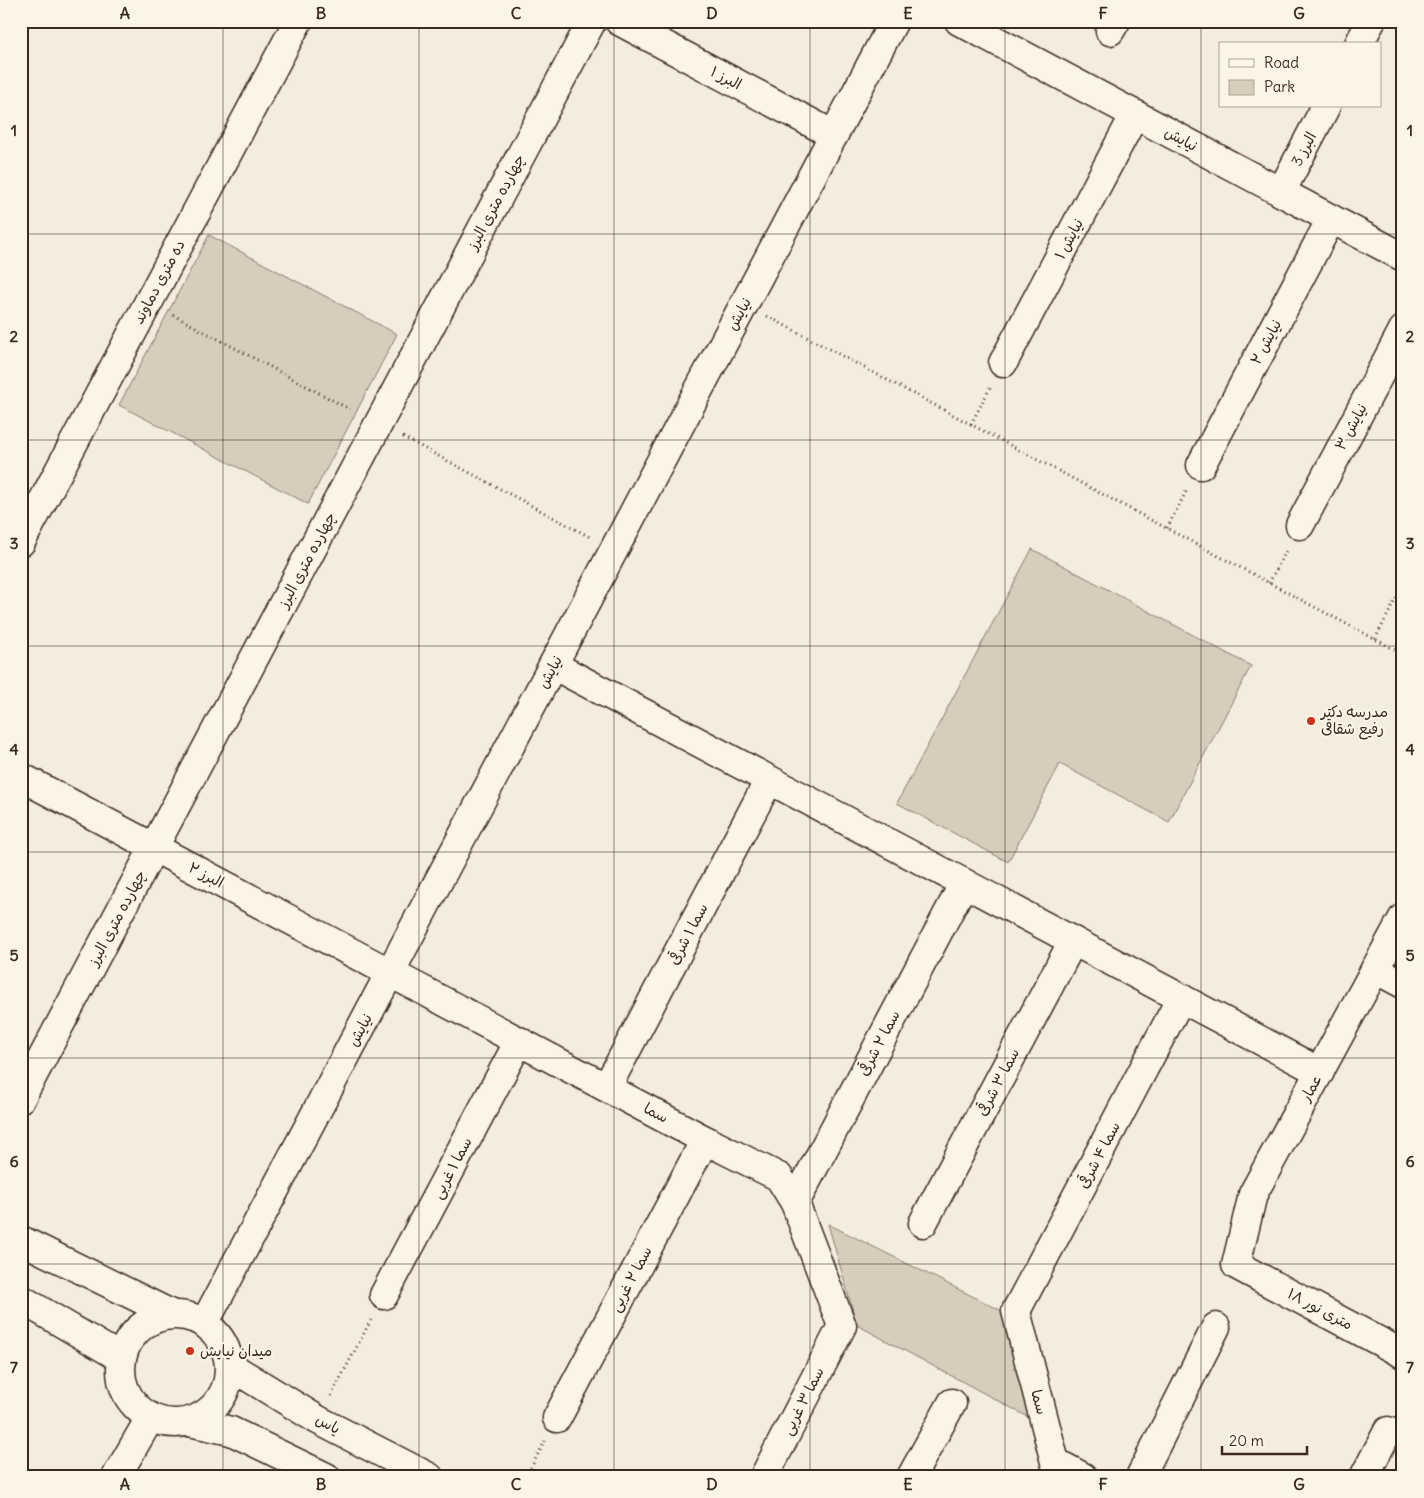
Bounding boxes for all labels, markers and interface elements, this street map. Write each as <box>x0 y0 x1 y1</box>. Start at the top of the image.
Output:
text: A <box>120 3 130 23</box>
text: B <box>316 3 327 23</box>
text: C <box>511 3 522 23</box>
text: D <box>706 3 718 23</box>
text: E <box>903 3 913 23</box>
text: F <box>1098 3 1108 23</box>
text: G <box>1293 3 1305 23</box>
legend <box>1219 42 1382 108</box>
text: Road <box>1264 53 1299 72</box>
street label: البرز ۱ <box>707 62 745 94</box>
text: Park <box>1264 77 1295 96</box>
text: 1 <box>11 120 17 140</box>
text: 1 <box>1407 120 1413 140</box>
street label: نیایش <box>1162 122 1201 155</box>
street label: البرز 3 <box>1287 129 1320 169</box>
street label: چهارده متری البرز <box>462 151 530 254</box>
street label: نیایش ۱ <box>1050 215 1087 262</box>
street label: ده متری دماوند <box>128 236 189 327</box>
street label: نیایش <box>722 294 755 333</box>
street label: نیایش ۲ <box>1246 316 1285 368</box>
text: 2 <box>10 326 19 346</box>
text: 2 <box>1406 326 1415 346</box>
street label: نیایش ۳ <box>1330 400 1371 453</box>
street label: چهارده متری البرز <box>273 509 341 612</box>
text: 3 <box>9 533 19 553</box>
text: 3 <box>1405 533 1415 553</box>
street label: نیایش <box>533 652 566 691</box>
place label: مدرسه دکتر رفیع شقاقی <box>1320 702 1388 740</box>
marker: مدرسه دکتر رفیع شقاقی <box>1305 715 1317 727</box>
text: 4 <box>9 739 19 759</box>
text: 4 <box>1405 739 1415 759</box>
street label: البرز ۲ <box>185 857 227 892</box>
street label: چهارده متری البرز <box>83 867 151 970</box>
street label: سما ۱ شرقی <box>663 899 712 968</box>
text: 5 <box>9 945 19 965</box>
text: 5 <box>1405 945 1415 965</box>
street label: سما ۲ شرقی <box>852 1006 904 1079</box>
street label: نیایش <box>343 1010 376 1049</box>
street label: سما ۳ شرقی <box>971 1044 1023 1119</box>
street label: عمار <box>1295 1071 1326 1106</box>
street label: سما <box>641 1098 672 1127</box>
street label: سما ۴ شرقی <box>1072 1118 1124 1191</box>
street label: سما ۱ غربی <box>427 1134 477 1202</box>
text: 6 <box>9 1151 19 1171</box>
text: 6 <box>1405 1151 1415 1171</box>
street label: سما ۲ غربی <box>605 1243 657 1315</box>
street label: ۱۸ متری نور <box>1284 1283 1356 1334</box>
place label: میدان نیایش <box>200 1341 272 1360</box>
marker: میدان نیایش <box>184 1345 196 1357</box>
text: 7 <box>10 1357 18 1377</box>
text: 7 <box>1406 1357 1414 1377</box>
street label: سما ۳ غربی <box>777 1364 829 1438</box>
street label: سما <box>1027 1387 1052 1416</box>
street label: یاس <box>313 1409 344 1438</box>
scale bar <box>1222 1423 1306 1455</box>
text: 20 m <box>1229 1431 1264 1450</box>
text: A <box>120 1474 130 1494</box>
text: B <box>316 1474 327 1494</box>
text: C <box>511 1474 522 1494</box>
text: D <box>706 1474 718 1494</box>
text: E <box>903 1474 913 1494</box>
text: F <box>1098 1474 1108 1494</box>
text: G <box>1293 1474 1305 1494</box>

